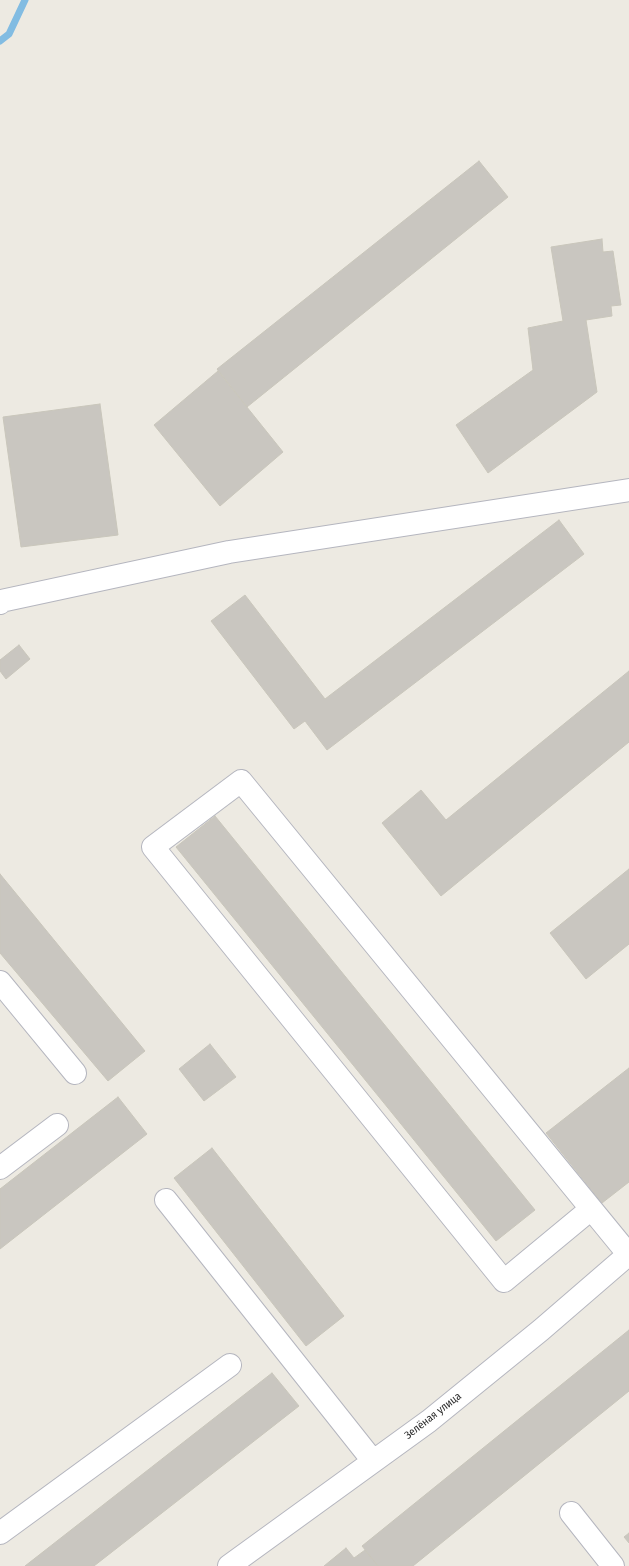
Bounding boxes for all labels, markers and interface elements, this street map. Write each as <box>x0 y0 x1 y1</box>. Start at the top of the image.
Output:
street label: Зелёная улица <box>402 1390 464 1442</box>

